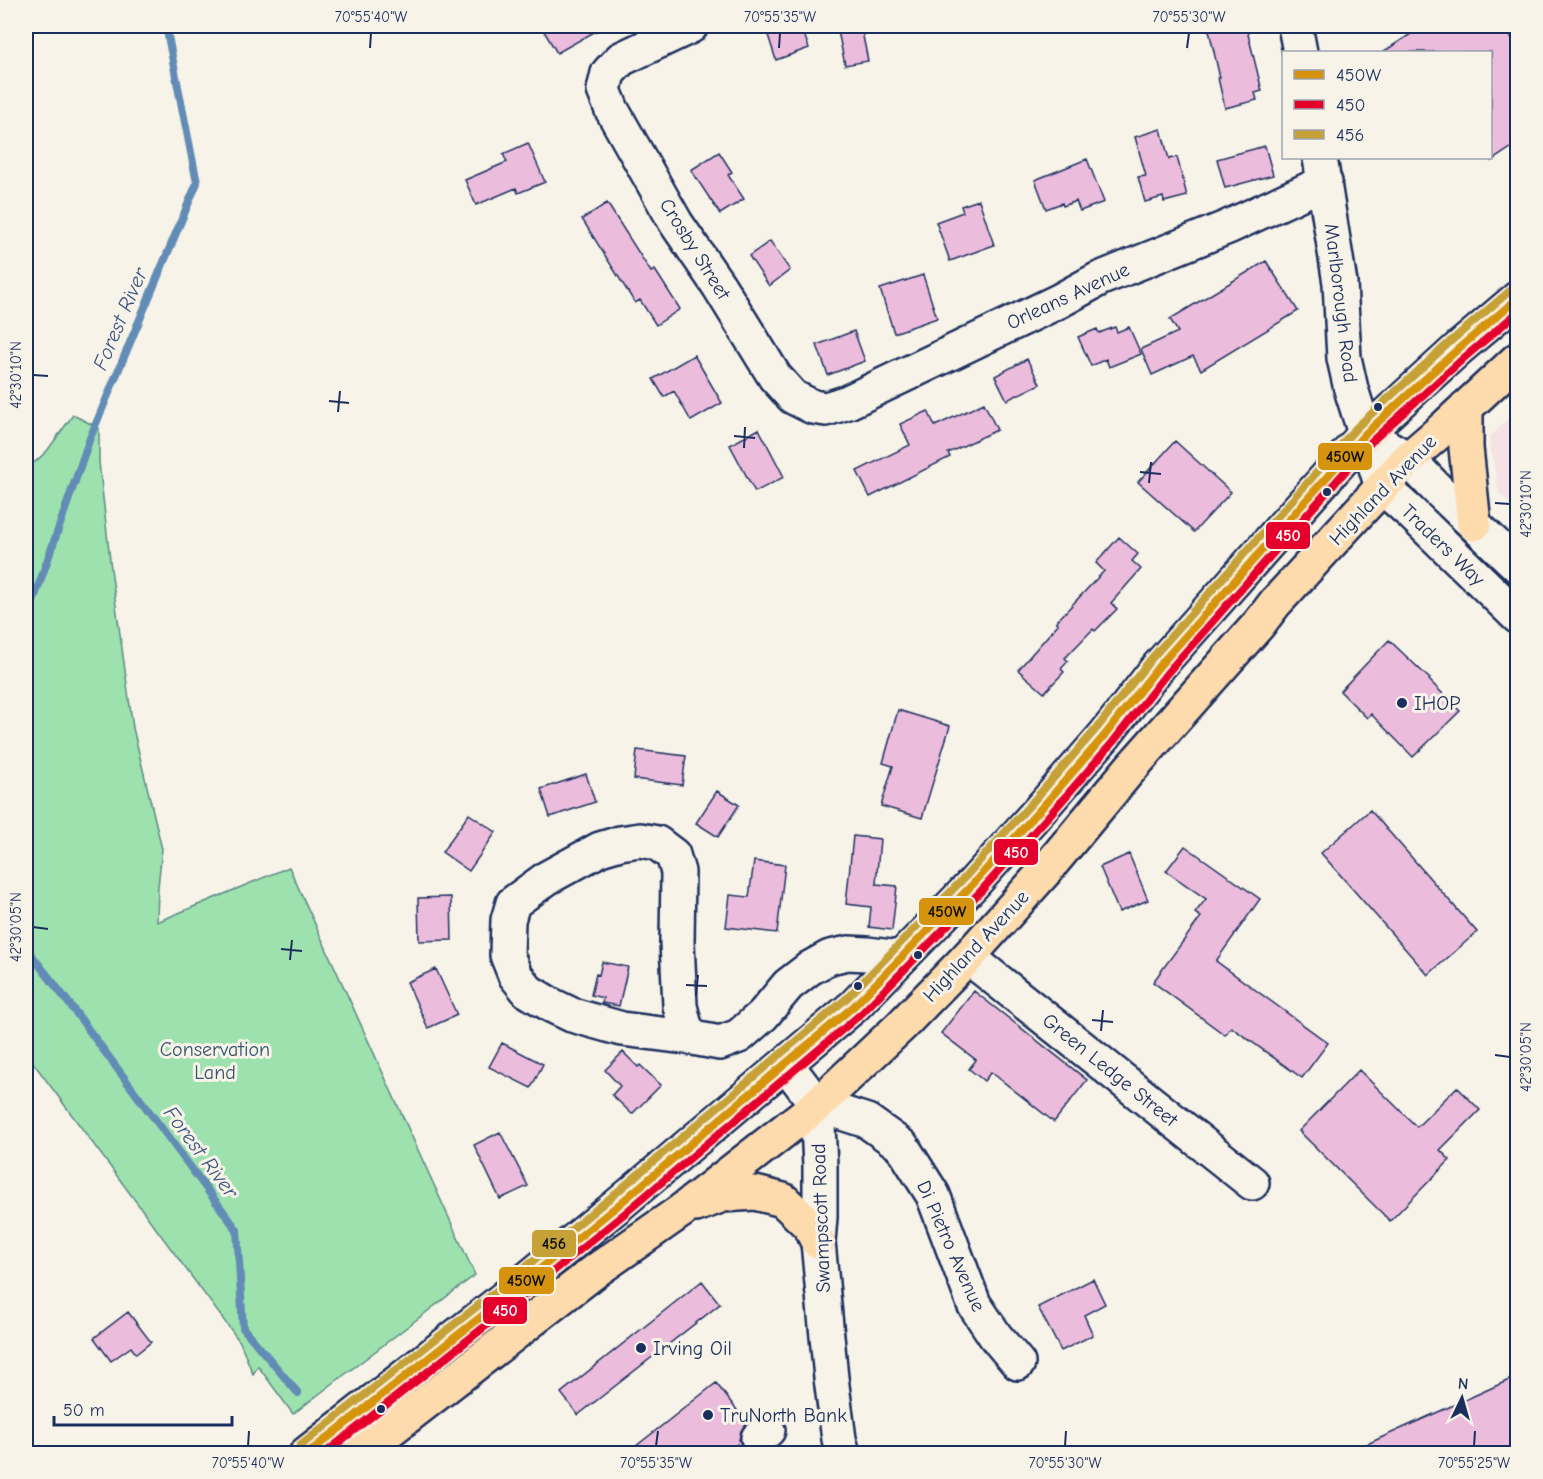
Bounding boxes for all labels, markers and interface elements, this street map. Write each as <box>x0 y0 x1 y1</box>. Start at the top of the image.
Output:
text: 70°55'40"W <box>335 8 407 26</box>
text: 70°55'35"W <box>744 8 816 26</box>
text: 70°55'30"W <box>1153 8 1226 26</box>
legend <box>1282 51 1492 159</box>
text: 450W <box>1336 65 1381 86</box>
text: 450 <box>1336 95 1365 116</box>
text: 456 <box>1336 125 1364 146</box>
street label: Crosby Street <box>655 194 736 305</box>
street label: Marlborough Road <box>1320 222 1362 384</box>
street label: Orleans Avenue <box>1003 258 1133 334</box>
water label: Forest River <box>88 263 153 374</box>
text: 42°30'10"N <box>7 341 25 409</box>
unlabelled marker <box>1372 401 1384 413</box>
street label: Highland Avenue <box>1325 430 1441 550</box>
line badge: 450W <box>1317 442 1373 471</box>
text: 450W <box>1326 448 1365 466</box>
text: 42°30'10"N <box>1517 470 1535 538</box>
unlabelled marker <box>1321 486 1333 498</box>
street label: Traders Way <box>1396 500 1490 591</box>
line badge: 450 <box>1265 521 1311 550</box>
text: 450 <box>1275 527 1301 545</box>
place label: IHOP <box>1414 692 1460 715</box>
marker: IHOP <box>1395 696 1409 710</box>
line badge: 450 <box>993 838 1039 866</box>
text: 450 <box>1003 844 1029 862</box>
street label: Highland Avenue <box>918 885 1034 1007</box>
text: 42°30'05"N <box>7 892 25 962</box>
line badge: 450W <box>918 897 975 926</box>
text: 450W <box>928 903 967 921</box>
unlabelled marker <box>912 949 924 961</box>
unlabelled marker <box>852 980 864 992</box>
street label: Green Ledge Street <box>1038 1008 1183 1132</box>
text: 42°30'05"N <box>1517 1022 1535 1092</box>
park label: Conservation Land <box>160 1038 270 1084</box>
water label: Forest River <box>159 1101 244 1204</box>
street label: Swampscott Road <box>807 1143 835 1293</box>
street label: Di Pietro Avenue <box>912 1177 990 1315</box>
line badge: 456 <box>531 1229 577 1258</box>
text: 456 <box>542 1235 566 1253</box>
line badge: 450W <box>498 1266 555 1295</box>
text: 450W <box>507 1272 546 1290</box>
line badge: 450 <box>482 1296 528 1325</box>
text: 450 <box>492 1302 518 1320</box>
place label: Irving Oil <box>653 1337 732 1360</box>
marker: Irving Oil <box>634 1341 648 1355</box>
north arrow <box>1432 1368 1492 1428</box>
text: N <box>1457 1375 1469 1393</box>
scale bar <box>54 1389 232 1427</box>
text: 50 m <box>63 1400 105 1421</box>
unlabelled marker <box>375 1403 387 1415</box>
place label: TruNorth Bank <box>720 1404 847 1427</box>
marker: TruNorth Bank <box>701 1408 715 1422</box>
text: 70°55'40"W <box>212 1454 284 1472</box>
text: 70°55'35"W <box>620 1454 692 1472</box>
text: 70°55'30"W <box>1029 1454 1102 1472</box>
text: 70°55'25"W <box>1438 1454 1510 1472</box>

